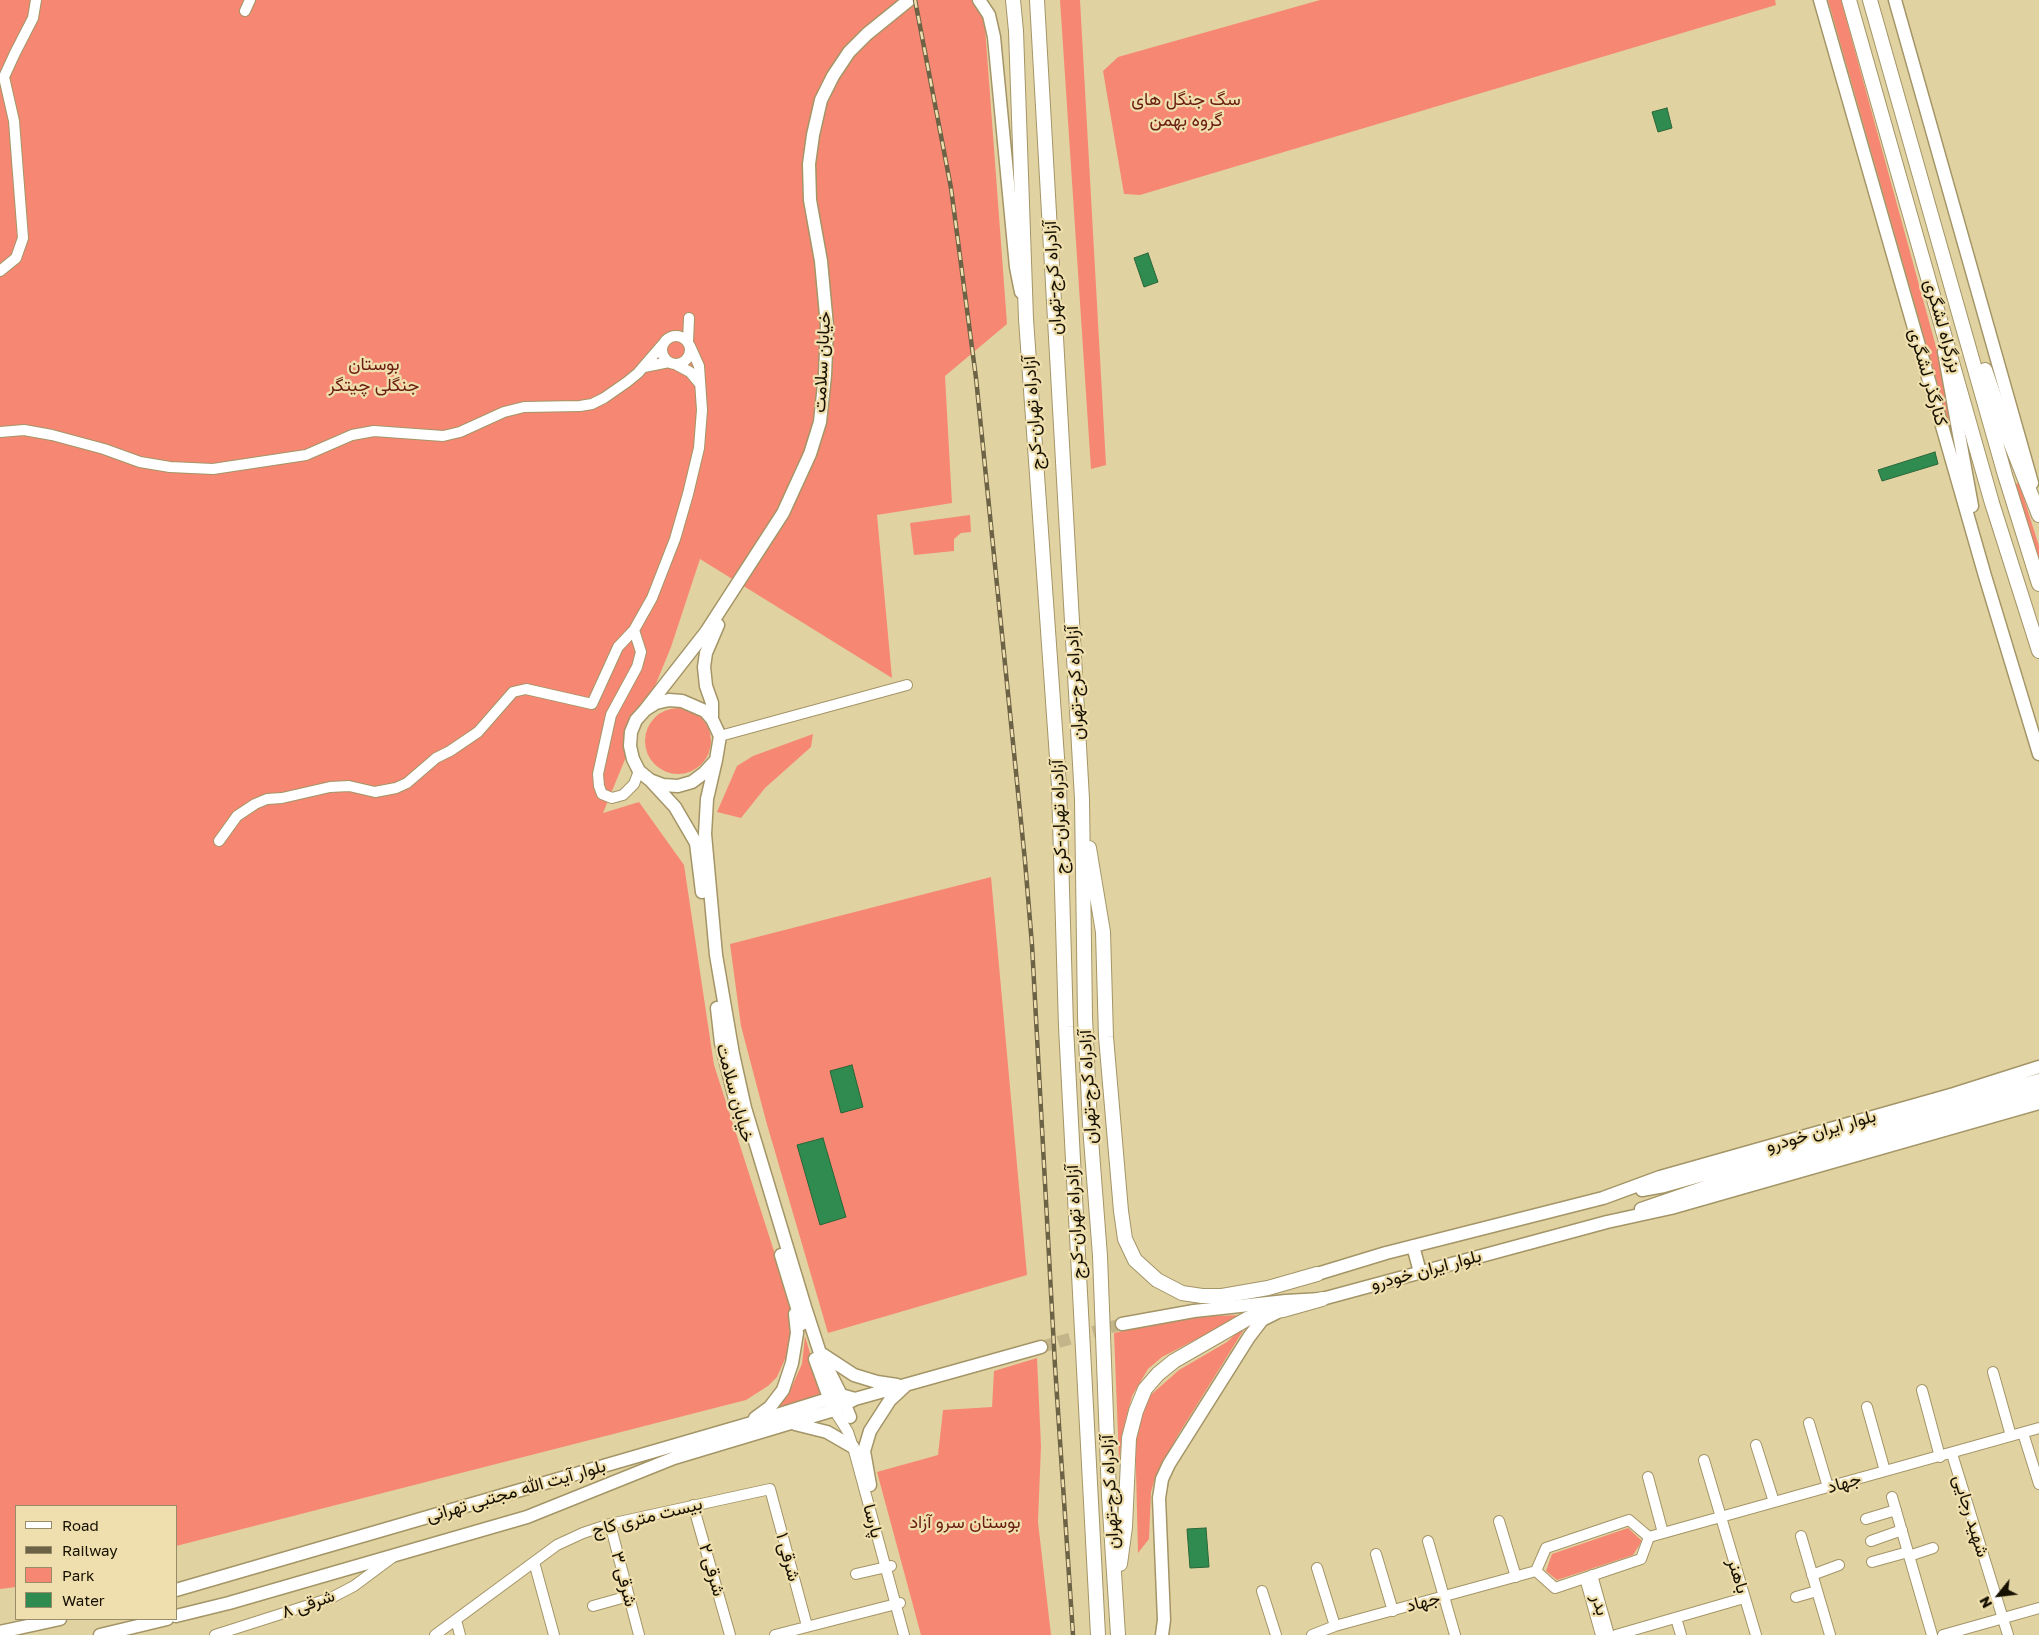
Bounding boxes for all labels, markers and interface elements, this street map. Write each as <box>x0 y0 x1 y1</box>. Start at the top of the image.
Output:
park label: سگ جنگل های گروه بهمن <box>1131 88 1241 130</box>
street label: آزادراه کرج-تهران <box>1039 220 1067 336</box>
street label: بزرگراه لشگری <box>1919 277 1967 375</box>
street label: خیابان سلامت <box>809 311 835 413</box>
street label: کنارگذر لشگری <box>1904 326 1952 428</box>
park label: بوستان جنگلی چیتگر <box>329 353 419 396</box>
street label: آزادراه تهران-کرج <box>1018 355 1048 471</box>
street label: آزادراه کرج-تهران <box>1061 625 1089 741</box>
street label: آزادراه تهران-کرج <box>1046 760 1072 874</box>
street label: آزادراه کرج-تهران <box>1074 1029 1102 1145</box>
street label: خیابان سلامت <box>711 1041 759 1145</box>
street label: بلوار ایران خودرو <box>1764 1105 1878 1157</box>
street label: آزادراه تهران-کرج <box>1061 1164 1089 1280</box>
street label: بلوار ایران خودرو <box>1368 1245 1484 1295</box>
street label: آزادراه کرج-تهران <box>1096 1434 1124 1550</box>
street label: بلوار آیت الله مجتبی تهرانی <box>424 1455 608 1527</box>
street label: جهاد <box>1825 1468 1863 1498</box>
street label: شهید رجایی <box>1948 1472 1994 1560</box>
street label: بیست متری کاج <box>589 1493 705 1541</box>
street label: پارسا <box>858 1502 888 1540</box>
legend <box>15 1505 178 1620</box>
park label: بوستان سرو آزاد <box>909 1511 1021 1533</box>
text: Road <box>62 1516 99 1534</box>
street label: ۱ شرقی <box>771 1530 805 1584</box>
text: Railway <box>62 1541 118 1559</box>
street label: ۲ شرقی <box>694 1541 730 1599</box>
street label: ۳ شرقی <box>606 1549 642 1609</box>
street label: باهنر <box>1722 1556 1754 1596</box>
text: Park <box>62 1566 94 1584</box>
north arrow <box>1974 1570 2024 1620</box>
street label: ۸ شرقی <box>279 1585 337 1623</box>
street label: جهاد <box>1404 1587 1442 1617</box>
text: Water <box>62 1591 105 1609</box>
street label: بدر <box>1587 1592 1613 1618</box>
text: N <box>1975 1594 1995 1611</box>

